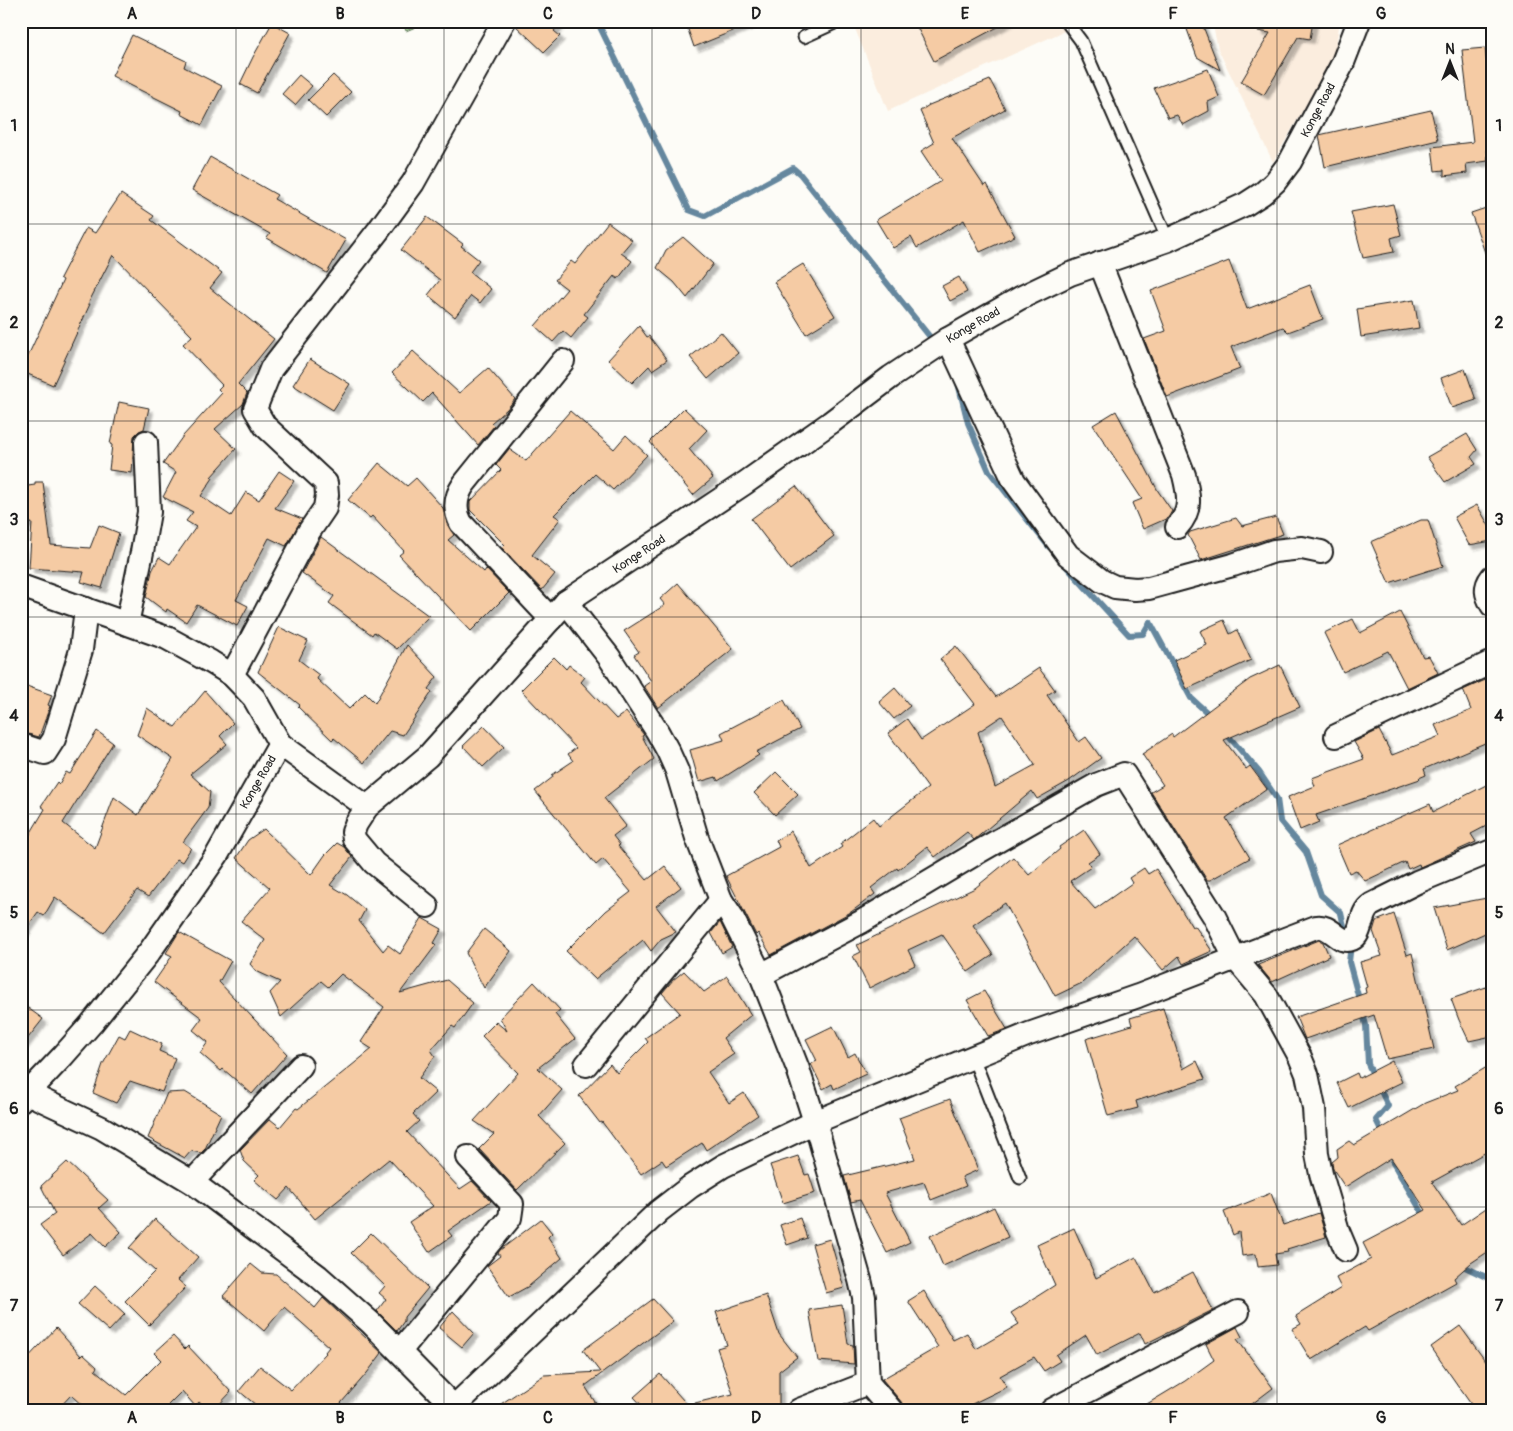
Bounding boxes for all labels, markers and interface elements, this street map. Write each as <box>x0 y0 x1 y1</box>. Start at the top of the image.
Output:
text: A <box>127 4 138 24</box>
text: B <box>335 4 345 24</box>
text: C <box>543 4 553 24</box>
text: D <box>751 4 761 24</box>
text: E <box>961 4 970 24</box>
text: F <box>1168 4 1178 24</box>
text: G <box>1376 4 1387 24</box>
north arrow <box>1426 38 1476 88</box>
text: N <box>1445 41 1455 58</box>
street label: Konge Road <box>1298 80 1339 140</box>
text: 1 <box>11 116 17 136</box>
text: 1 <box>1496 116 1502 136</box>
street label: Konge Road <box>944 304 1003 347</box>
text: 2 <box>10 313 19 333</box>
text: 2 <box>1495 313 1504 333</box>
text: 3 <box>10 510 19 530</box>
text: 3 <box>1495 510 1504 530</box>
street label: Konge Road <box>610 532 669 577</box>
text: 4 <box>9 706 19 726</box>
text: 4 <box>1494 706 1504 726</box>
street label: Konge Road <box>237 753 280 812</box>
text: 5 <box>10 903 19 923</box>
text: 5 <box>1495 903 1504 923</box>
text: 6 <box>9 1099 19 1119</box>
text: 6 <box>1494 1099 1504 1119</box>
text: 7 <box>10 1296 19 1316</box>
text: 7 <box>1495 1296 1504 1316</box>
text: A <box>127 1408 138 1428</box>
text: B <box>335 1408 345 1428</box>
text: C <box>543 1408 553 1428</box>
text: D <box>751 1408 761 1428</box>
text: E <box>961 1408 970 1428</box>
text: F <box>1168 1408 1178 1428</box>
text: G <box>1376 1408 1387 1428</box>

